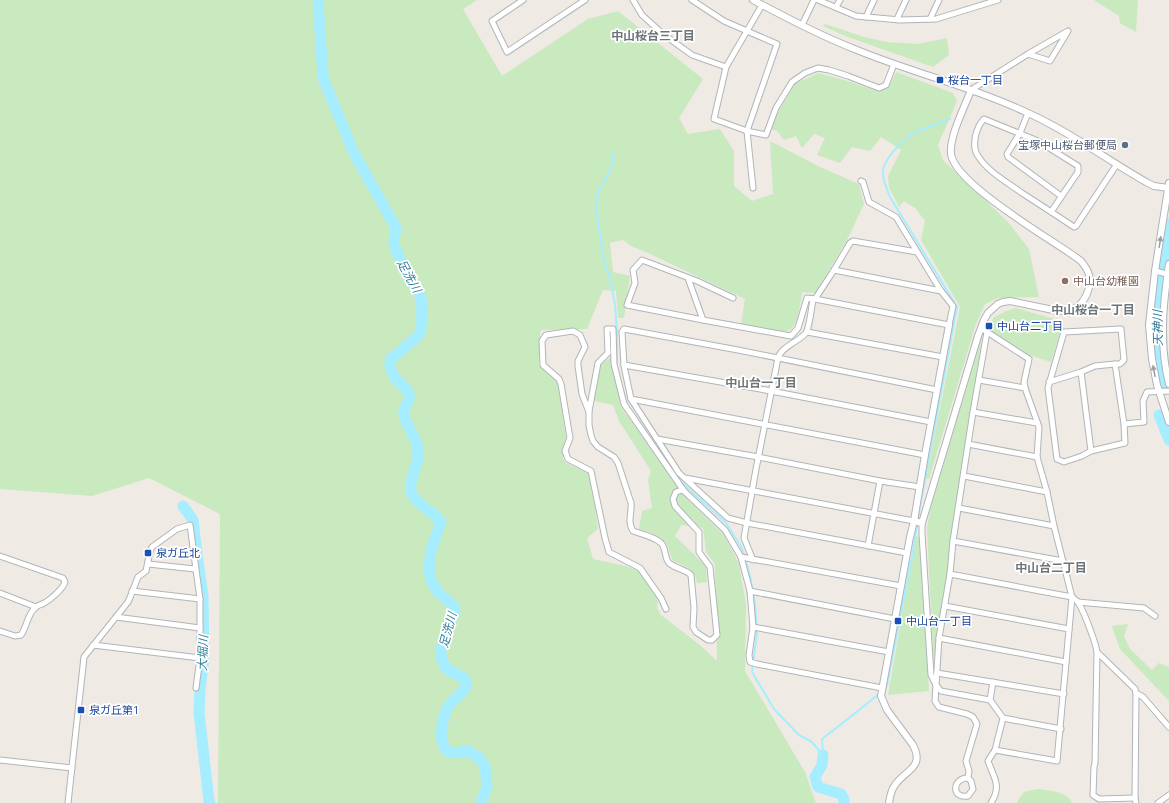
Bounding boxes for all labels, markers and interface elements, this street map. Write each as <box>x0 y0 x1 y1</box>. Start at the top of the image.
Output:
district label: 中山桜台三丁目 <box>611 27 695 44</box>
place label: 桜台一丁目 <box>948 72 1003 87</box>
marker: 桜台一丁目 <box>935 75 945 85</box>
place label: 宝塚中山桜台郵便局 <box>1018 137 1117 152</box>
marker: 宝塚中山桜台郵便局 <box>1120 140 1130 150</box>
one-way arrow <box>1157 236 1163 249</box>
water label: 足洗川 <box>393 256 427 297</box>
place label: 中山台幼稚園 <box>1073 273 1139 288</box>
marker: 中山台幼稚園 <box>1060 276 1070 286</box>
district label: 中山桜台一丁目 <box>1051 301 1135 318</box>
water label: 天神川 <box>1149 308 1166 346</box>
place label: 中山台二丁目 <box>997 318 1063 333</box>
marker: 中山台二丁目 <box>984 321 994 331</box>
one-way arrow <box>1151 365 1157 378</box>
district label: 中山台一丁目 <box>725 374 797 391</box>
place label: 泉ガ丘北 <box>156 545 200 560</box>
marker: 泉ガ丘北 <box>143 548 153 558</box>
district label: 中山台二丁目 <box>1015 559 1087 576</box>
water label: 足洗川 <box>435 608 461 649</box>
place label: 中山台一丁目 <box>906 613 972 628</box>
marker: 中山台一丁目 <box>893 616 903 626</box>
water label: 大堀川 <box>193 633 212 671</box>
place label: 泉ガ丘第1 <box>89 702 139 717</box>
marker: 泉ガ丘第1 <box>76 705 86 715</box>

